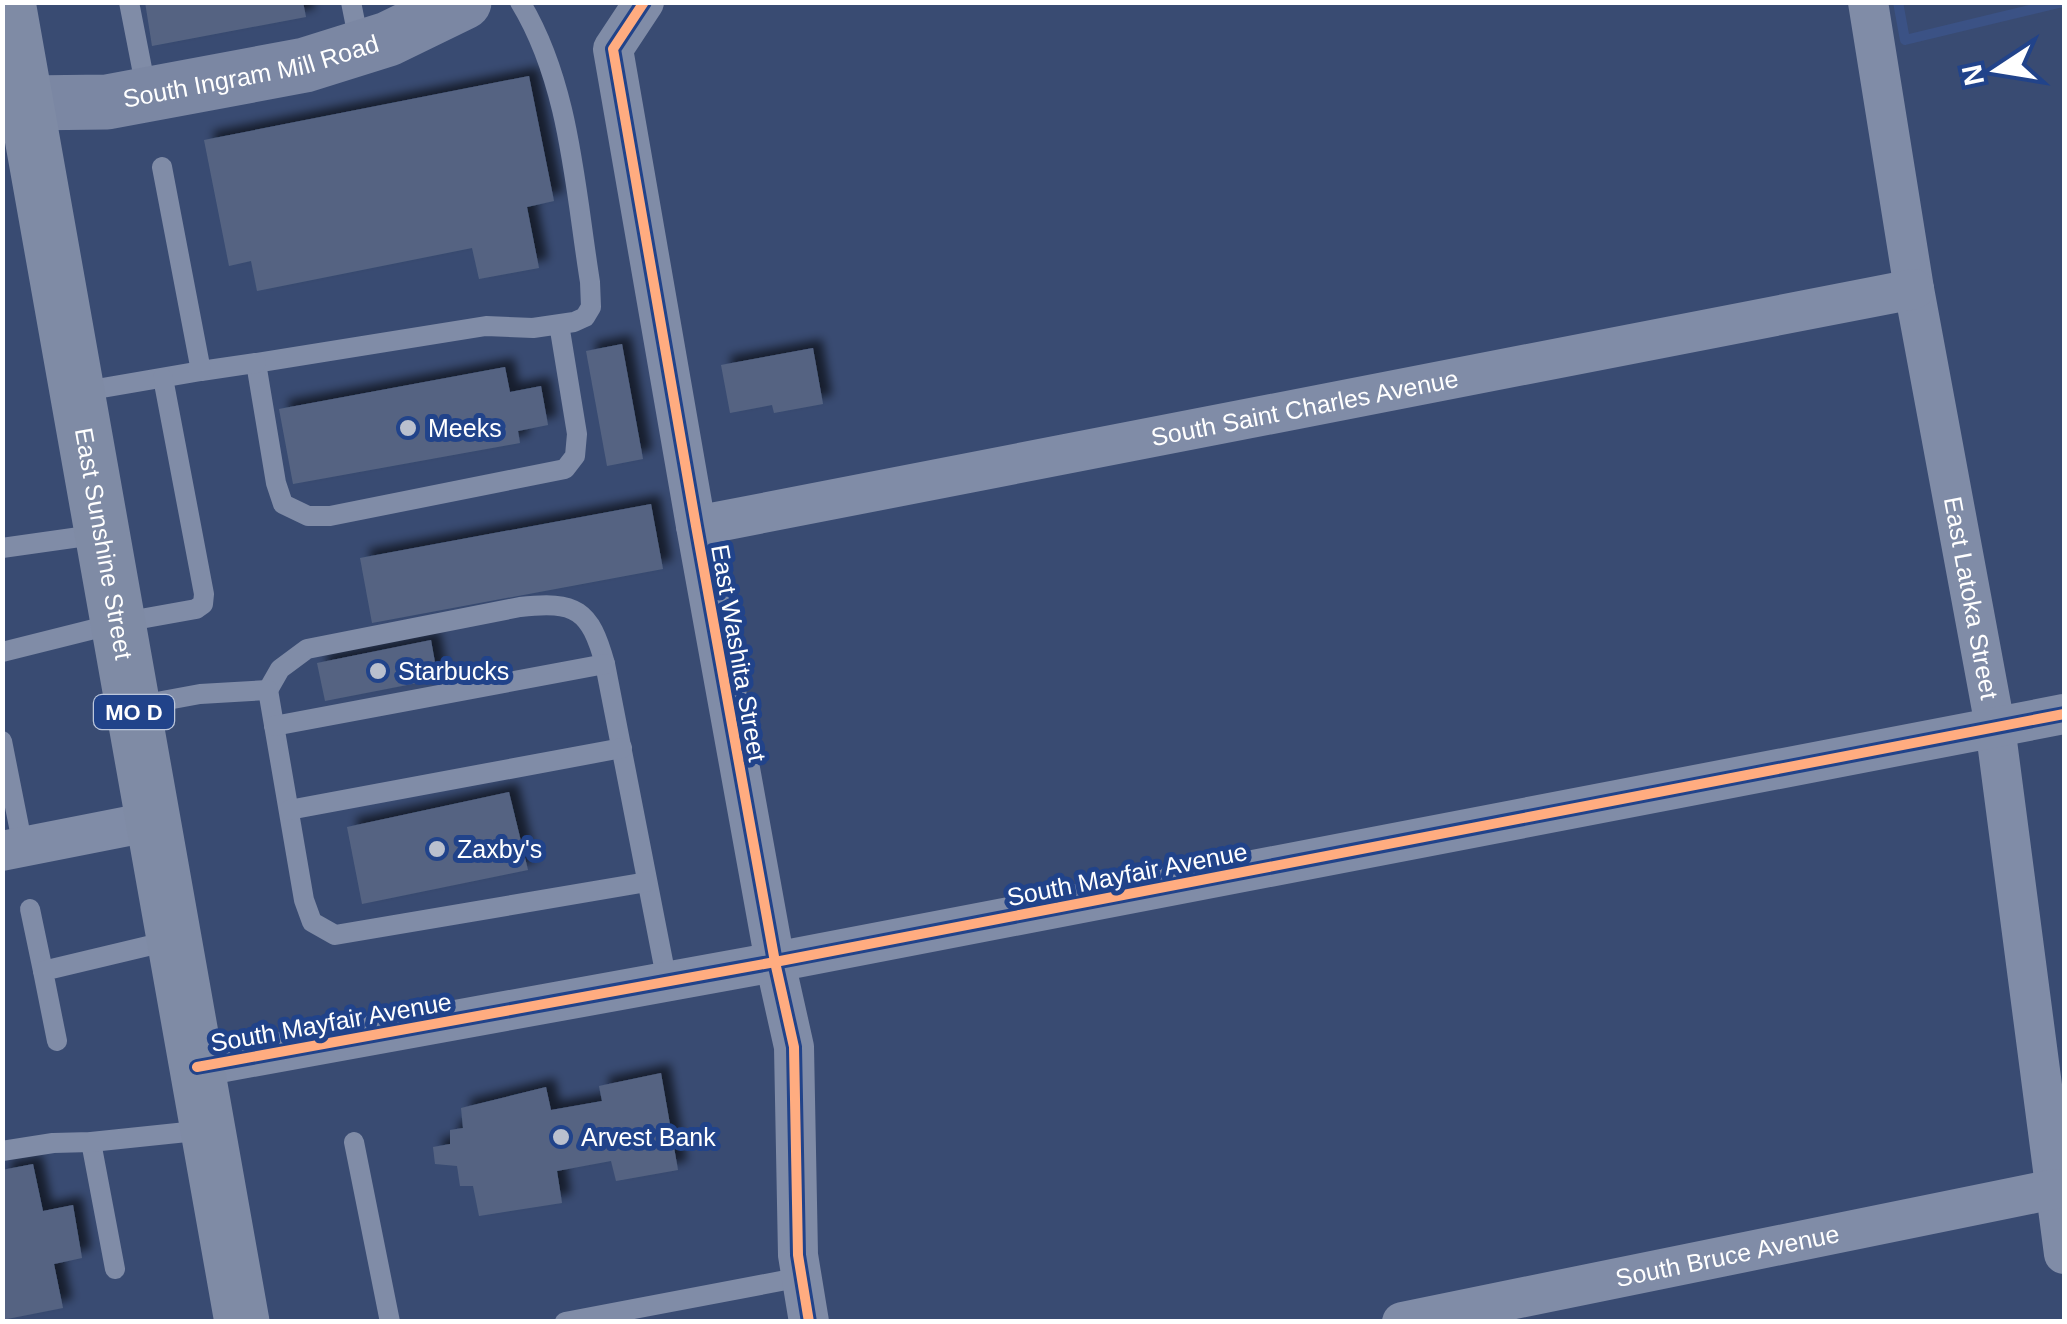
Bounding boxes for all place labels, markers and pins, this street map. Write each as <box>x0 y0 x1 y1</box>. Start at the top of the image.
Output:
place label: Meeks <box>428 414 502 442</box>
marker: Meeks <box>397 417 419 439</box>
place label: Starbucks <box>398 657 509 685</box>
marker: Starbucks <box>367 660 389 682</box>
place label: Zaxby's <box>457 835 542 863</box>
marker: Zaxby's <box>426 838 448 860</box>
place label: Arvest Bank <box>581 1123 716 1151</box>
marker: Arvest Bank <box>550 1126 572 1148</box>

